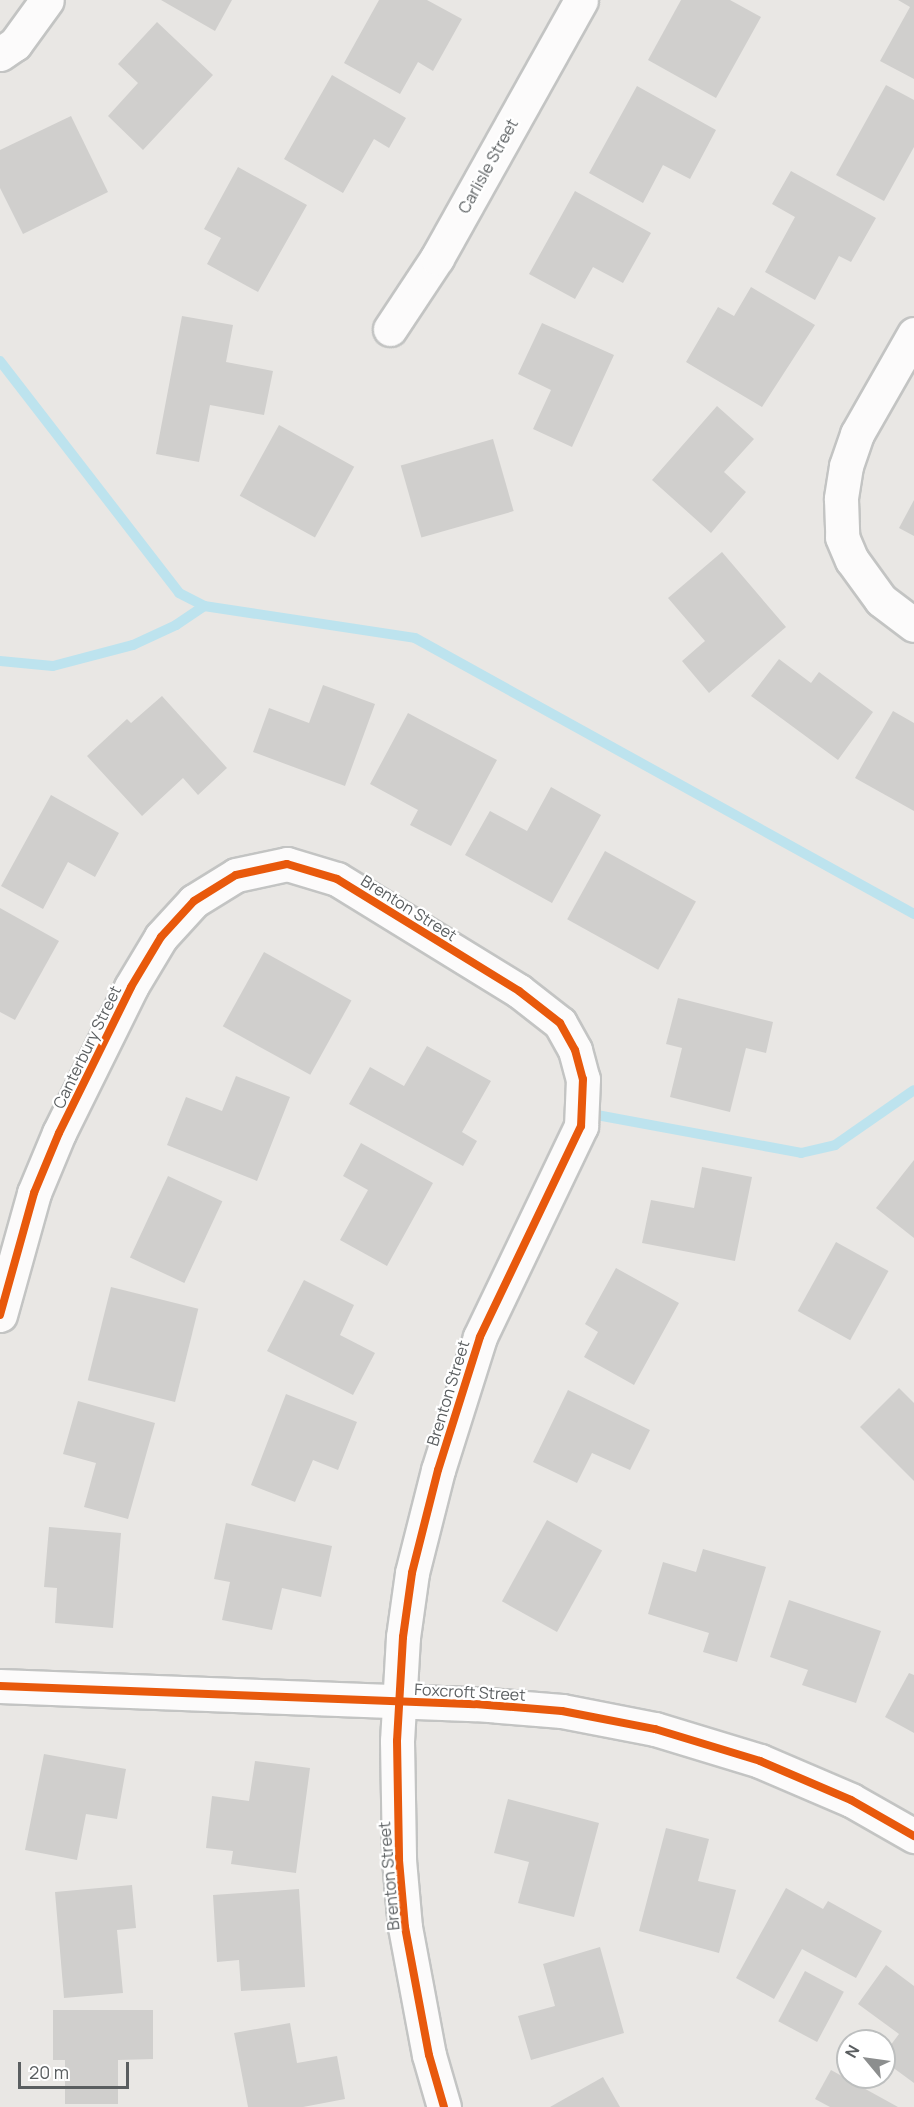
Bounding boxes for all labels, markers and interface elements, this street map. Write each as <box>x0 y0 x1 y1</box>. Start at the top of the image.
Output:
street label: Carlisle Street <box>454 115 522 217</box>
street label: Brenton Street <box>358 871 460 945</box>
street label: Canterbury Street <box>49 982 125 1112</box>
street label: Brenton Street <box>423 1338 473 1448</box>
street label: Foxcroft Street <box>414 1679 526 1705</box>
street label: Brenton Street <box>375 1821 403 1931</box>
north arrow <box>836 2029 896 2089</box>
text: N <box>840 2041 864 2062</box>
scale bar <box>21 2050 132 2088</box>
text: 20 m <box>29 2060 69 2084</box>

